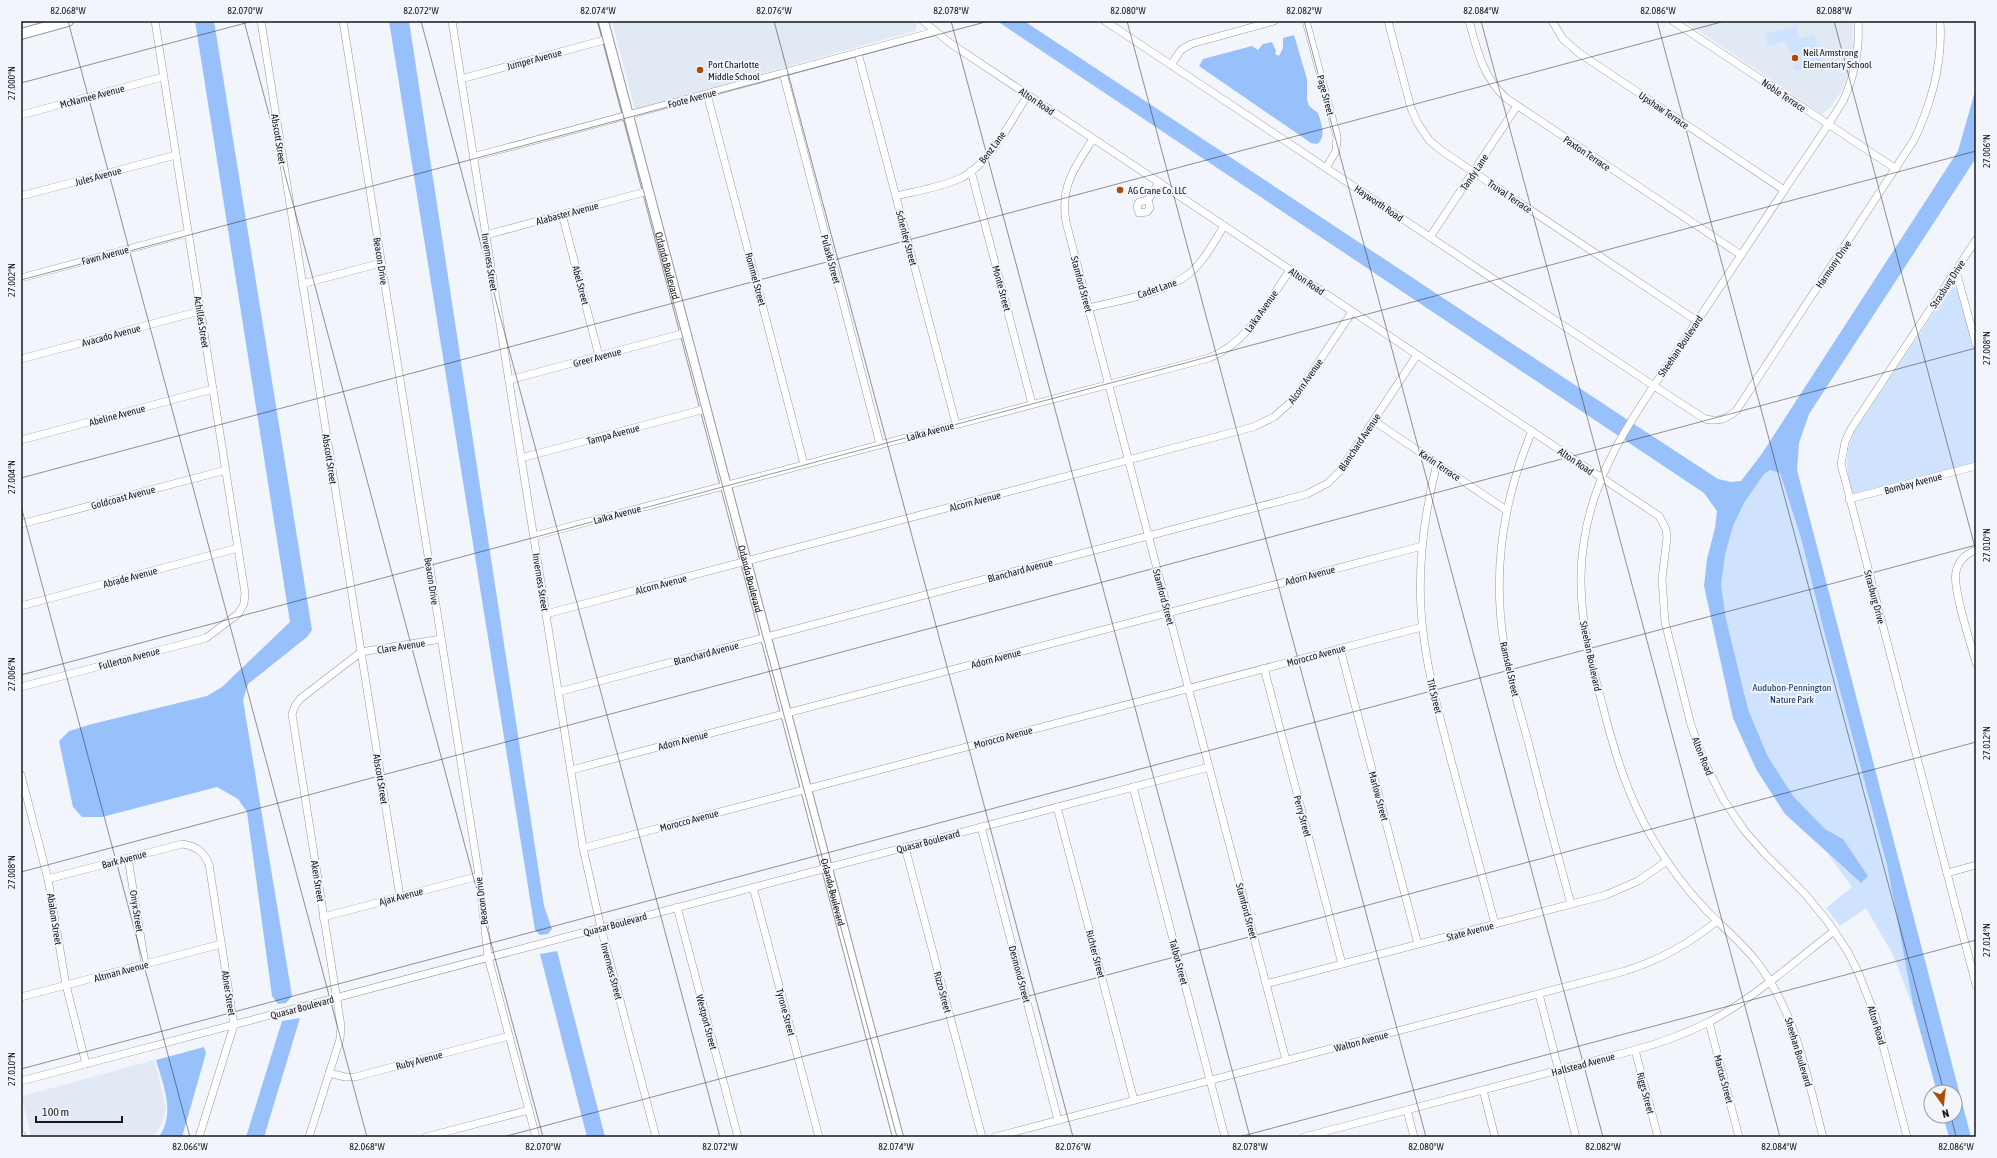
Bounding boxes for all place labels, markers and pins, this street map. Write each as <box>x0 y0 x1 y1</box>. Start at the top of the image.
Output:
place label: Neil Armstrong Elementary School <box>1803 47 1872 70</box>
marker: Neil Armstrong Elementary School <box>1790 53 1800 63</box>
place label: Port Charlotte Middle School <box>708 59 760 82</box>
marker: Port Charlotte Middle School <box>695 65 705 75</box>
marker: AG Crane Co. LLC <box>1115 185 1125 195</box>
place label: AG Crane Co. LLC <box>1128 185 1187 196</box>

